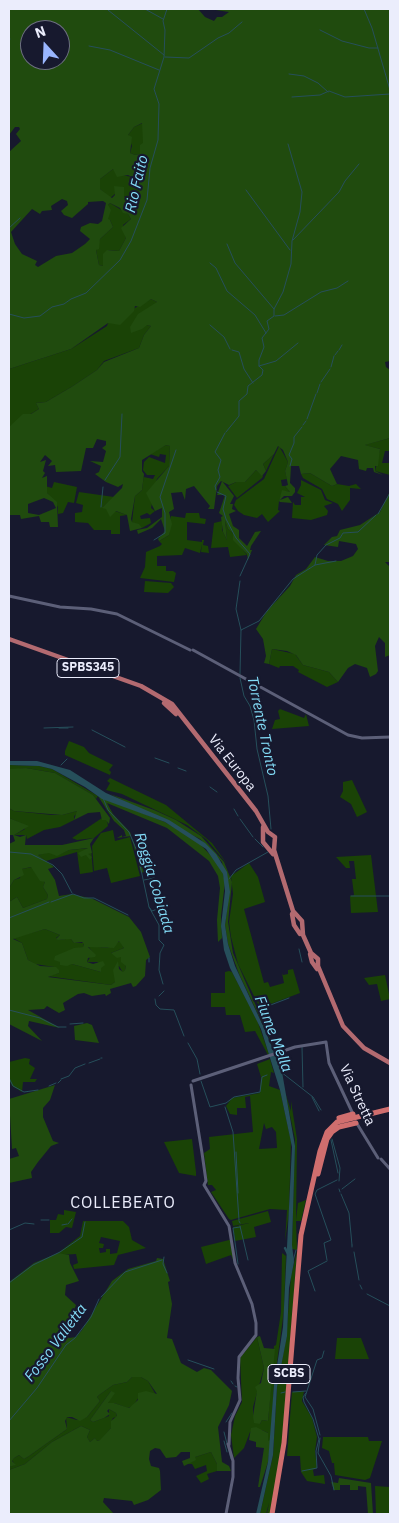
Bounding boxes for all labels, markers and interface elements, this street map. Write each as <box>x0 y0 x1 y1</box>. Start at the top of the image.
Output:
north arrow <box>20 20 70 70</box>
text: N <box>32 22 48 42</box>
water label: Rio Faito <box>122 153 152 215</box>
road number: SPBS345 <box>57 658 119 678</box>
water label: Torrente Tronto <box>243 675 281 777</box>
street label: Via Europa <box>205 731 259 795</box>
water label: Roggia Cobiada <box>130 830 178 936</box>
water label: Fiume Mella <box>250 993 296 1075</box>
street label: Via Stretta <box>335 1062 379 1128</box>
district label: COLLEBEATO <box>69 1193 177 1213</box>
water label: Fosso Valletta <box>21 1301 91 1385</box>
road number: SCBS <box>268 1365 310 1384</box>

